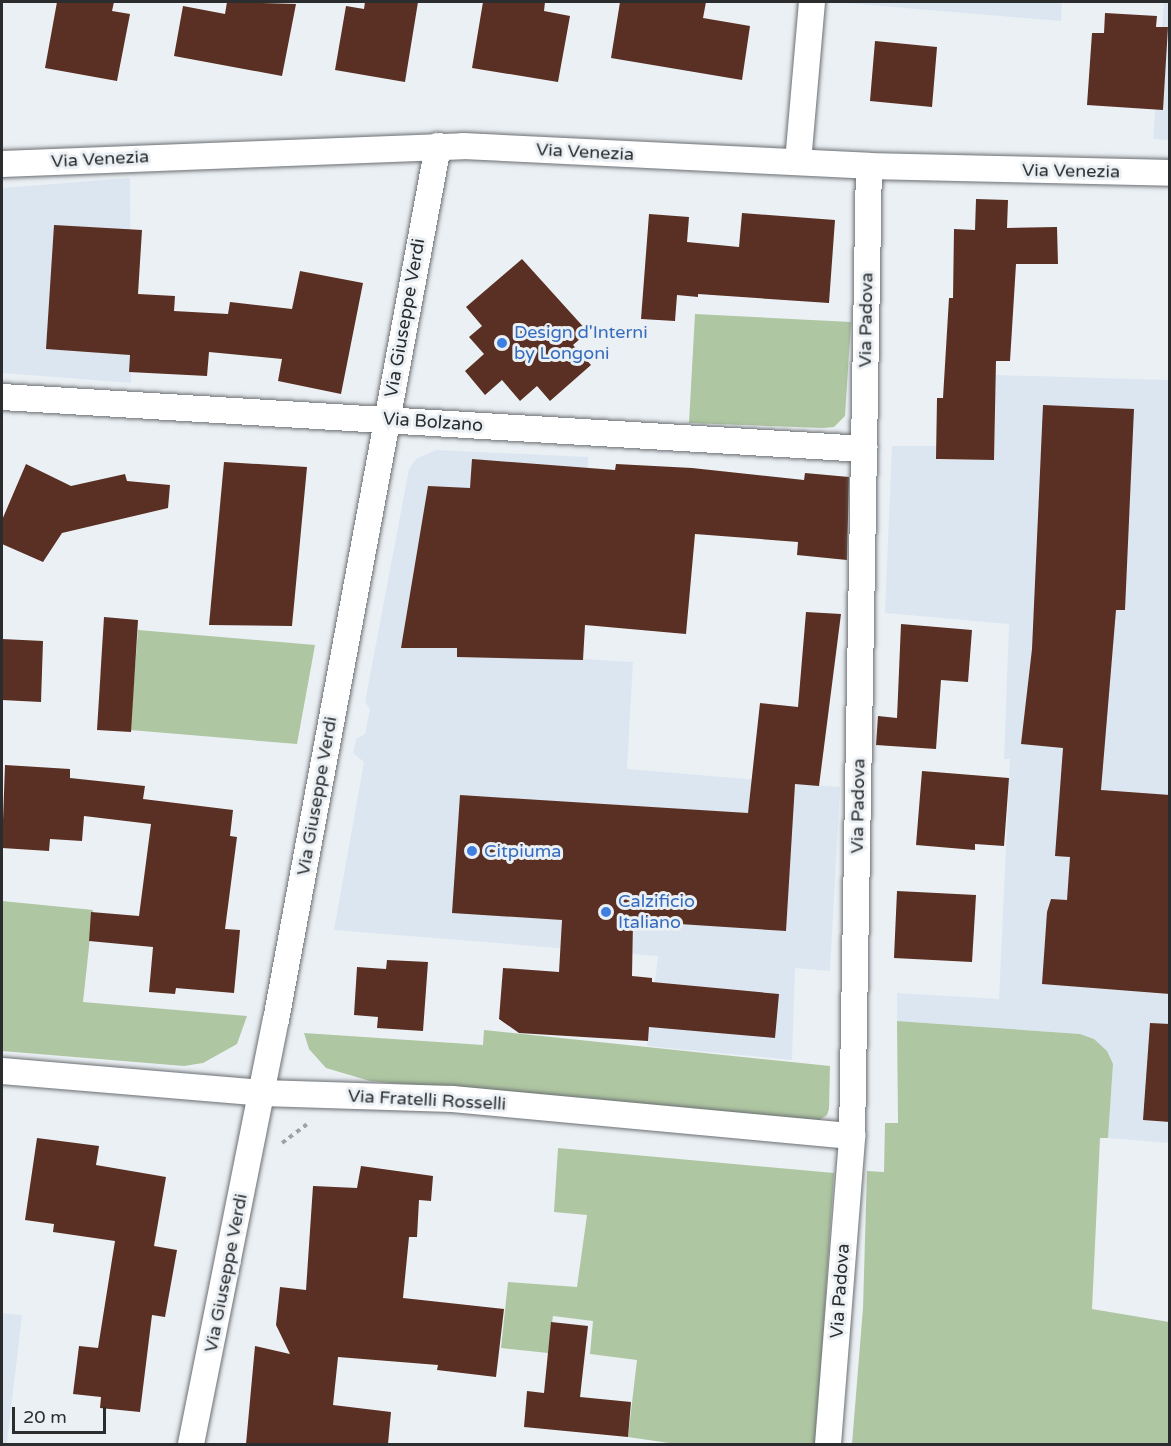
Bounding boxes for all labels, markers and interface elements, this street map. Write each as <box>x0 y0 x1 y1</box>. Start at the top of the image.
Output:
street label: Via Venezia <box>536 139 634 165</box>
street label: Via Venezia <box>51 146 149 172</box>
street label: Via Venezia <box>1022 159 1120 183</box>
street label: Via Giuseppe Verdi <box>380 237 430 399</box>
street label: Via Padova <box>854 272 878 368</box>
place label: Design d'Interni by Longoni <box>514 322 648 364</box>
marker: Design d'Interni by Longoni <box>495 336 509 350</box>
street label: Via Bolzano <box>382 408 484 436</box>
street label: Via Giuseppe Verdi <box>292 715 342 877</box>
street label: Via Padova <box>846 758 870 854</box>
place label: Citpiuma <box>484 840 561 862</box>
marker: Citpiuma <box>465 844 479 858</box>
place label: Calzificio Italiano <box>618 891 695 934</box>
marker: Calzificio Italiano <box>599 905 613 919</box>
street label: Via Fratelli Rosselli <box>347 1085 507 1115</box>
street label: Via Giuseppe Verdi <box>200 1192 252 1354</box>
street label: Via Padova <box>826 1243 854 1339</box>
scale bar <box>15 1395 110 1433</box>
text: 20 m <box>23 1406 67 1428</box>

